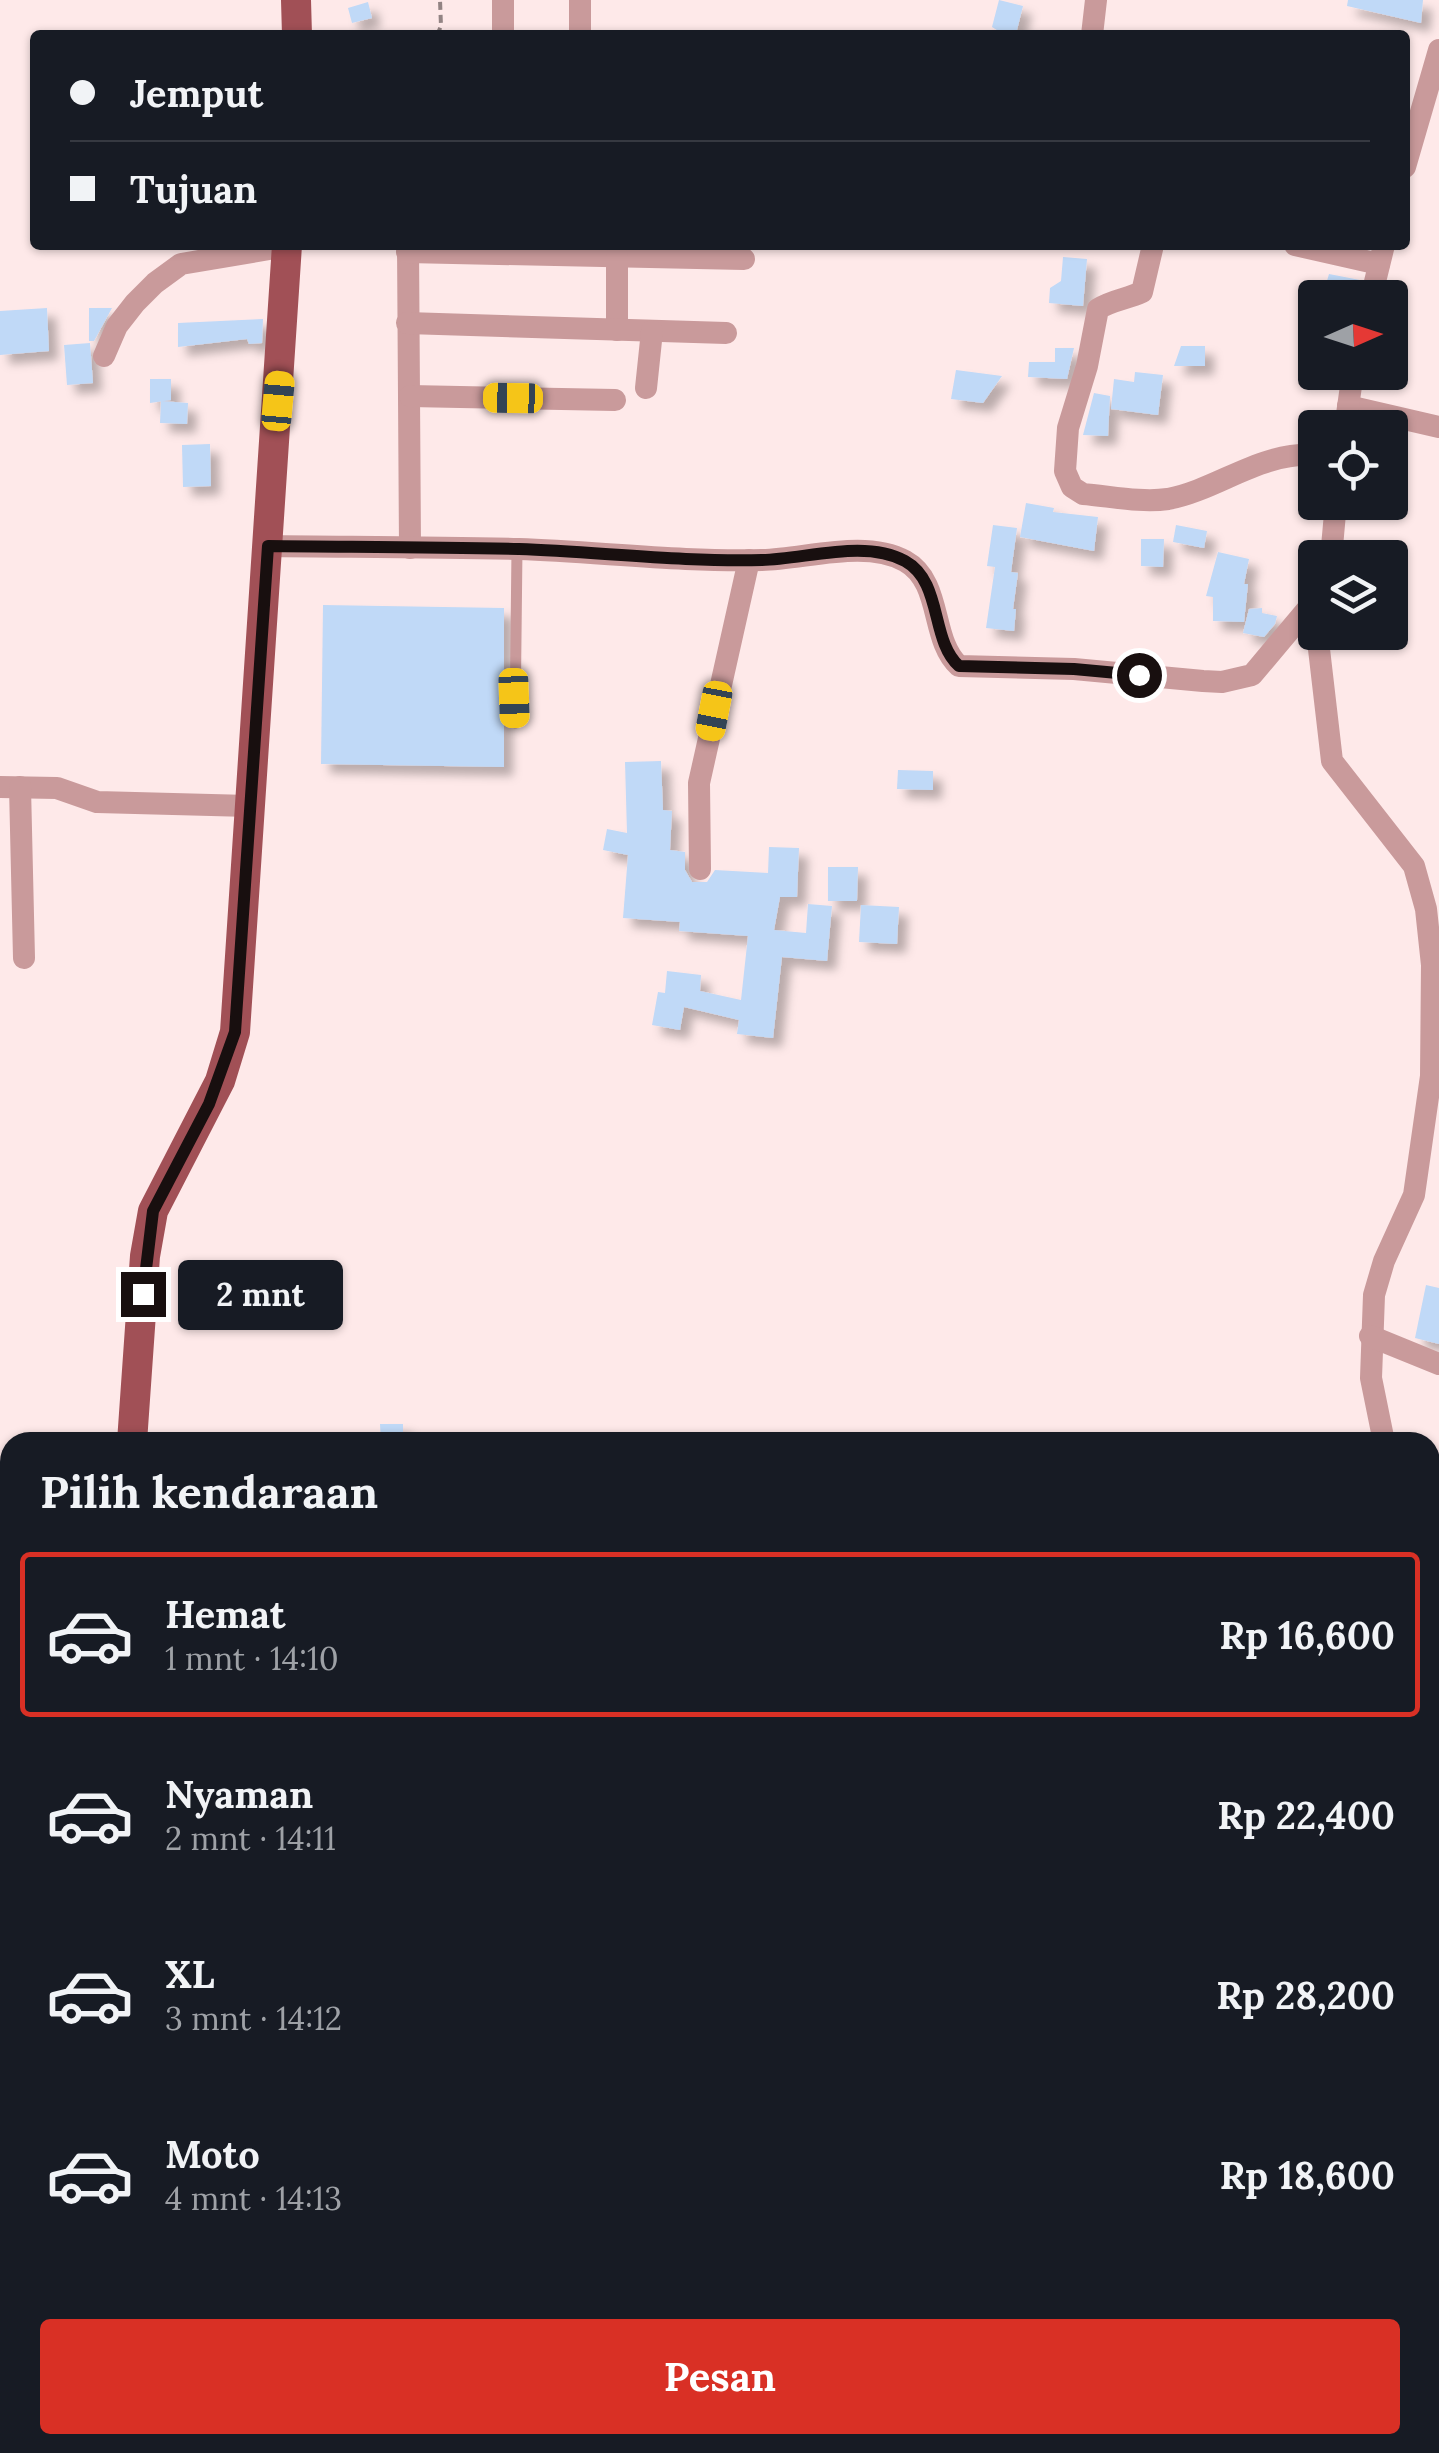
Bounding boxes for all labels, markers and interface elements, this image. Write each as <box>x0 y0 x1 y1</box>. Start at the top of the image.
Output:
text: Jemput <box>130 69 263 117</box>
text: Tujuan <box>130 165 257 213</box>
north arrow <box>1298 280 1408 390</box>
map controls <box>1298 280 1408 650</box>
car <box>260 370 296 432</box>
car <box>483 382 543 414</box>
button: locate <box>1298 410 1408 520</box>
button: layers <box>1298 540 1408 650</box>
route start <box>1117 653 1162 698</box>
car <box>498 667 530 729</box>
car <box>694 679 734 743</box>
callout: 2 mnt <box>178 1259 343 1329</box>
route end <box>121 1272 166 1317</box>
text: 2 mnt <box>216 1274 305 1315</box>
text: Pilih kendaraan <box>40 1463 378 1520</box>
icon: car <box>45 1590 135 1680</box>
text: Hemat <box>165 1590 286 1638</box>
text: Rp 16,600 <box>1219 1611 1395 1659</box>
text: 1 mnt · 14:10 <box>165 1638 339 1679</box>
icon: car <box>45 1770 135 1860</box>
text: Nyaman <box>165 1770 313 1818</box>
text: Rp 22,400 <box>1217 1791 1395 1839</box>
text: 2 mnt · 14:11 <box>165 1818 336 1859</box>
icon: car <box>45 1950 135 2040</box>
text: XL <box>165 1950 215 1998</box>
text: Rp 28,200 <box>1216 1971 1395 2019</box>
text: 3 mnt · 14:12 <box>165 1998 342 2039</box>
icon: car <box>45 2130 135 2220</box>
text: Moto <box>165 2130 260 2178</box>
text: Rp 18,600 <box>1219 2151 1395 2199</box>
text: 4 mnt · 14:13 <box>165 2178 342 2219</box>
button: Pesan <box>40 2319 1400 2434</box>

